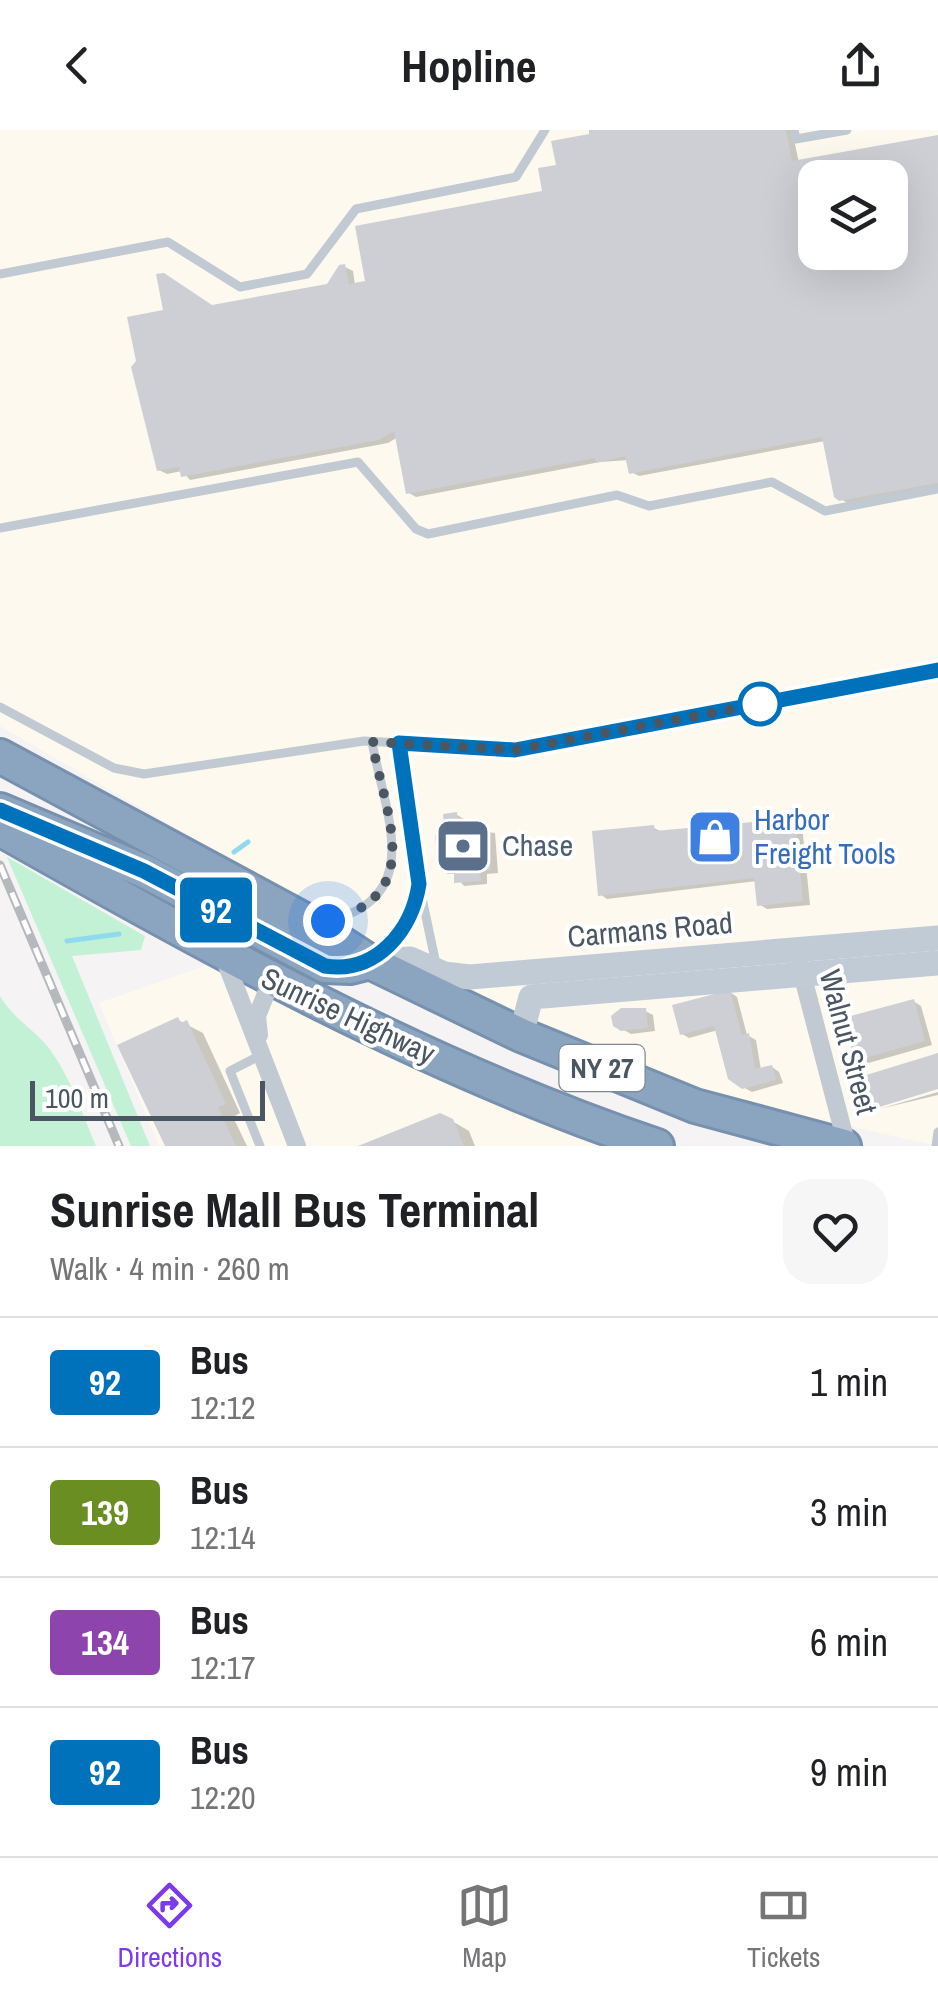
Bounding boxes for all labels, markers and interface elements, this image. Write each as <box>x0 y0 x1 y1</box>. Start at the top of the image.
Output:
text: Hopline <box>401 35 537 96</box>
icon: back <box>50 38 105 93</box>
icon: share <box>833 38 888 93</box>
map controls <box>798 160 908 270</box>
button: layers <box>798 160 908 270</box>
unlabelled marker <box>739 683 781 725</box>
place label: Harbor Freight Tools <box>754 799 896 873</box>
shop icon: Harbor Freight Tools <box>685 807 745 867</box>
bank icon: Chase <box>433 816 493 876</box>
place label: Chase <box>502 825 573 865</box>
line badge: 92 <box>171 878 261 942</box>
text: 92 <box>200 887 232 934</box>
your location <box>303 896 353 946</box>
street label: Carmans Road <box>566 902 734 956</box>
street label: Sunrise Highway <box>255 957 442 1073</box>
street label: Walnut Street <box>810 965 887 1119</box>
road number: NY 27 <box>560 1045 644 1091</box>
scale bar <box>30 1076 265 1120</box>
text: 100 m <box>45 1079 109 1117</box>
text: Sunrise Mall Bus Terminal <box>50 1177 539 1242</box>
button: heart <box>783 1179 888 1284</box>
text: Walk · 4 min · 260 m <box>50 1247 290 1290</box>
text: Bus <box>190 1335 249 1386</box>
text: 1 min <box>810 1357 888 1408</box>
text: 92 <box>89 1359 121 1406</box>
text: 12:12 <box>190 1386 256 1429</box>
text: Bus <box>190 1465 249 1516</box>
text: 3 min <box>810 1487 888 1538</box>
text: 139 <box>81 1489 129 1536</box>
text: 12:14 <box>190 1516 256 1559</box>
text: Bus <box>190 1595 249 1646</box>
text: 6 min <box>810 1617 888 1668</box>
text: 134 <box>81 1619 129 1666</box>
text: 12:17 <box>190 1646 256 1689</box>
text: Bus <box>190 1725 249 1776</box>
text: 9 min <box>810 1747 888 1798</box>
text: 92 <box>89 1749 121 1796</box>
text: 12:20 <box>190 1776 256 1819</box>
tab: Directions <box>117 1878 222 1976</box>
tab: Map <box>457 1878 512 1976</box>
tab: Tickets <box>747 1878 821 1976</box>

